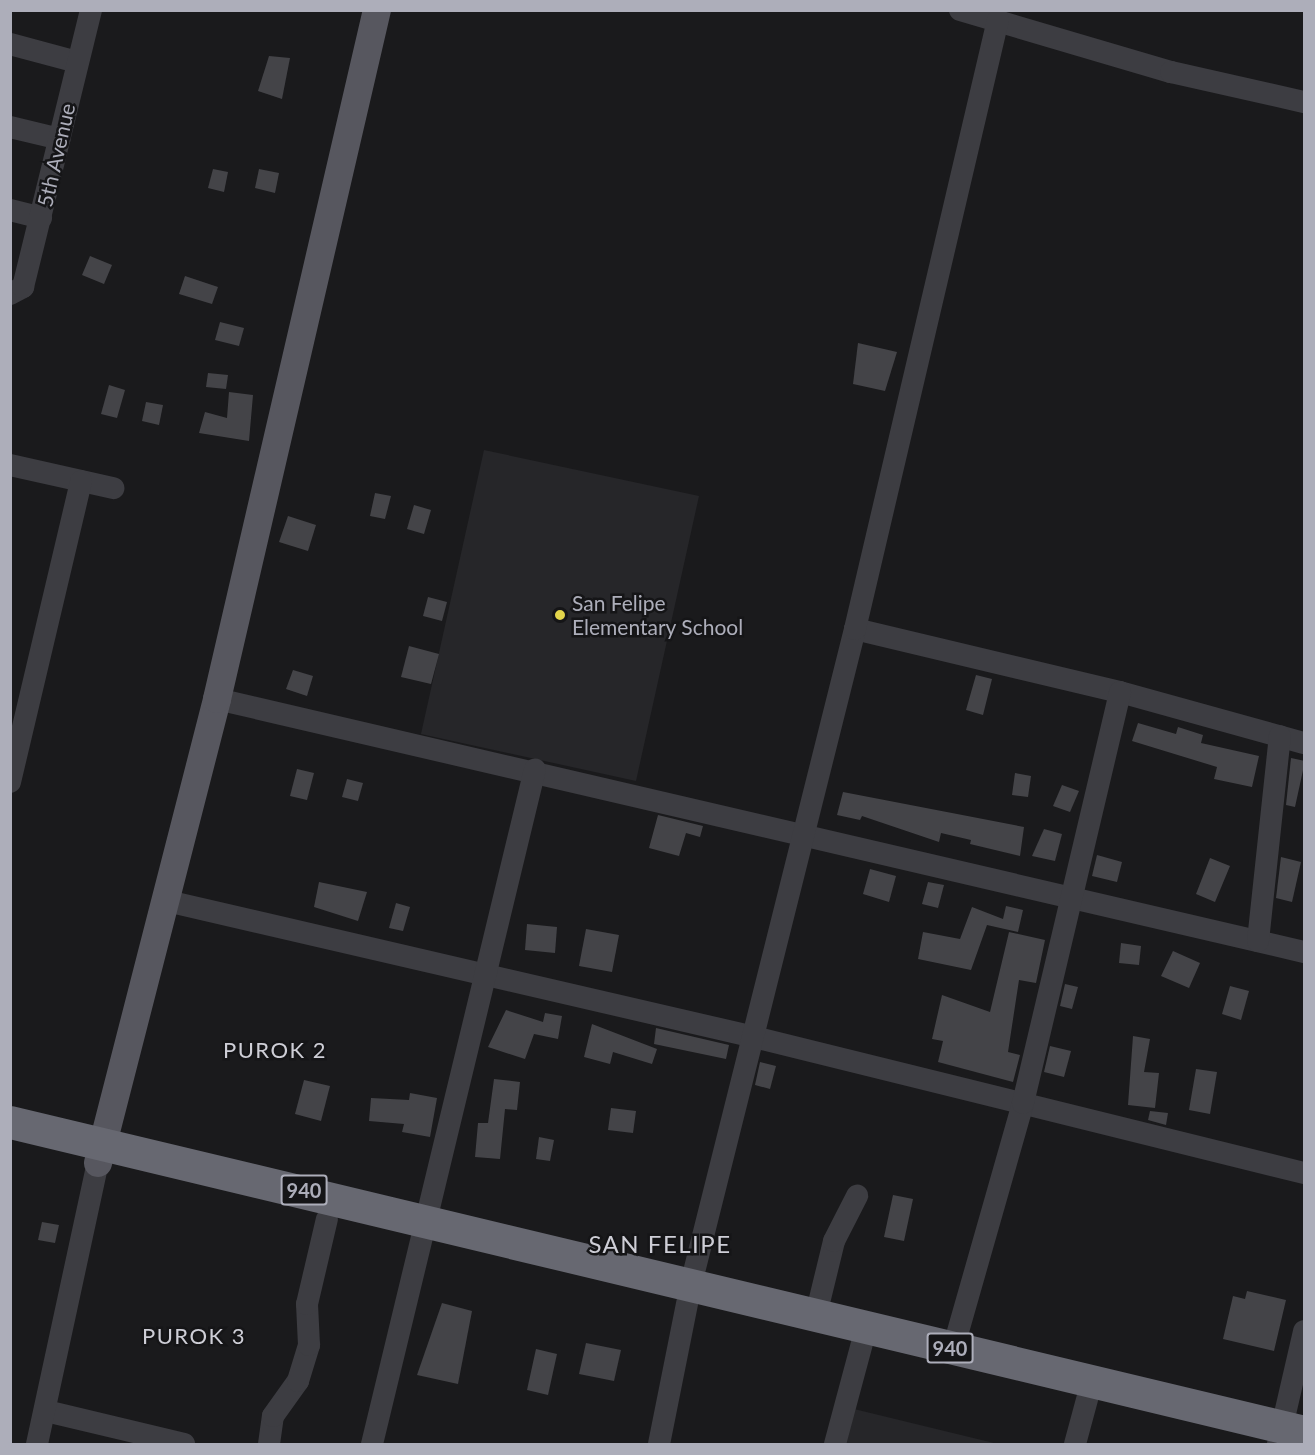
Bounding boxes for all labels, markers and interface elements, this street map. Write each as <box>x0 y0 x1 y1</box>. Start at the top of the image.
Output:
street label: 5th Avenue <box>32 100 80 210</box>
place label: San Felipe Elementary School <box>572 590 744 640</box>
marker: San Felipe Elementary School <box>553 608 567 622</box>
district label: PUROK 2 <box>223 1037 327 1063</box>
road number: 940 <box>280 1173 328 1207</box>
district label: SAN FELIPE <box>588 1230 732 1258</box>
district label: PUROK 3 <box>142 1323 246 1349</box>
road number: 940 <box>926 1331 974 1365</box>

